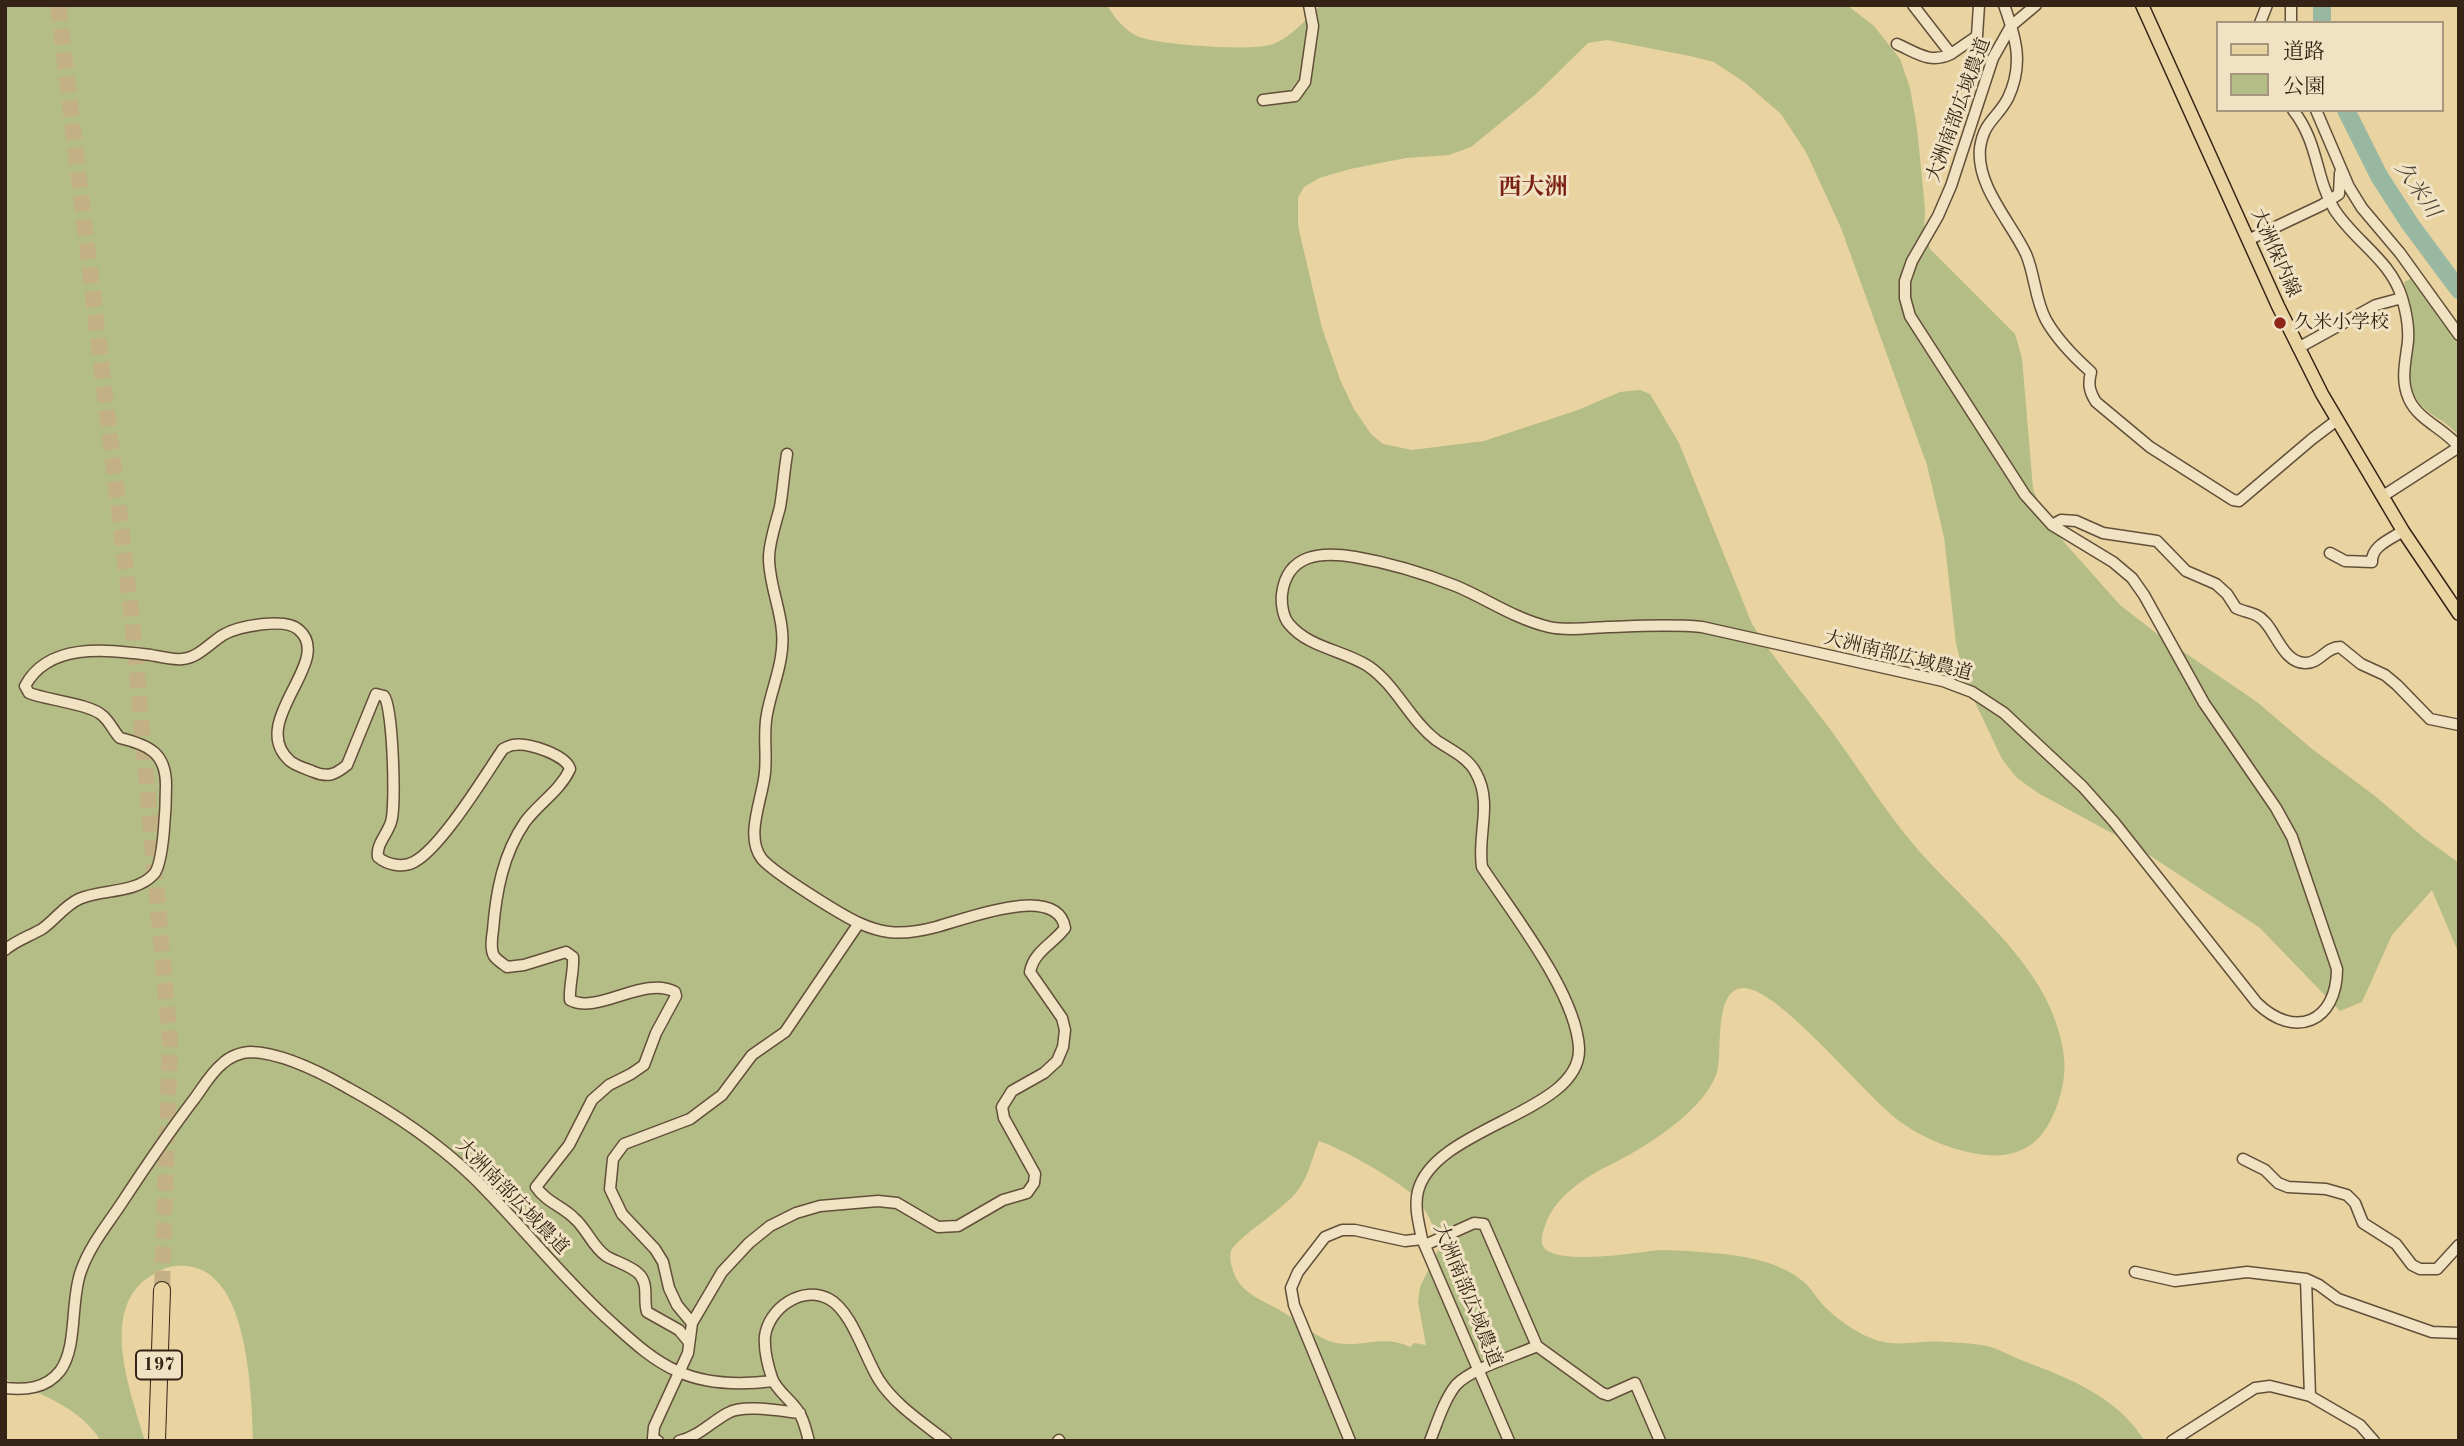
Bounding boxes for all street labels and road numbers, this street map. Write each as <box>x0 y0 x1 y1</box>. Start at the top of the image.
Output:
street label: 大洲南部広域農道 <box>1922 35 1996 185</box>
street label: 大洲保内線 <box>2245 205 2305 301</box>
street label: 大洲南部広域農道 <box>1821 627 1975 685</box>
street label: 大洲南部広域農道 <box>451 1134 573 1260</box>
street label: 大洲南部広域農道 <box>1428 1220 1506 1370</box>
road number: 197 <box>136 1350 182 1380</box>

